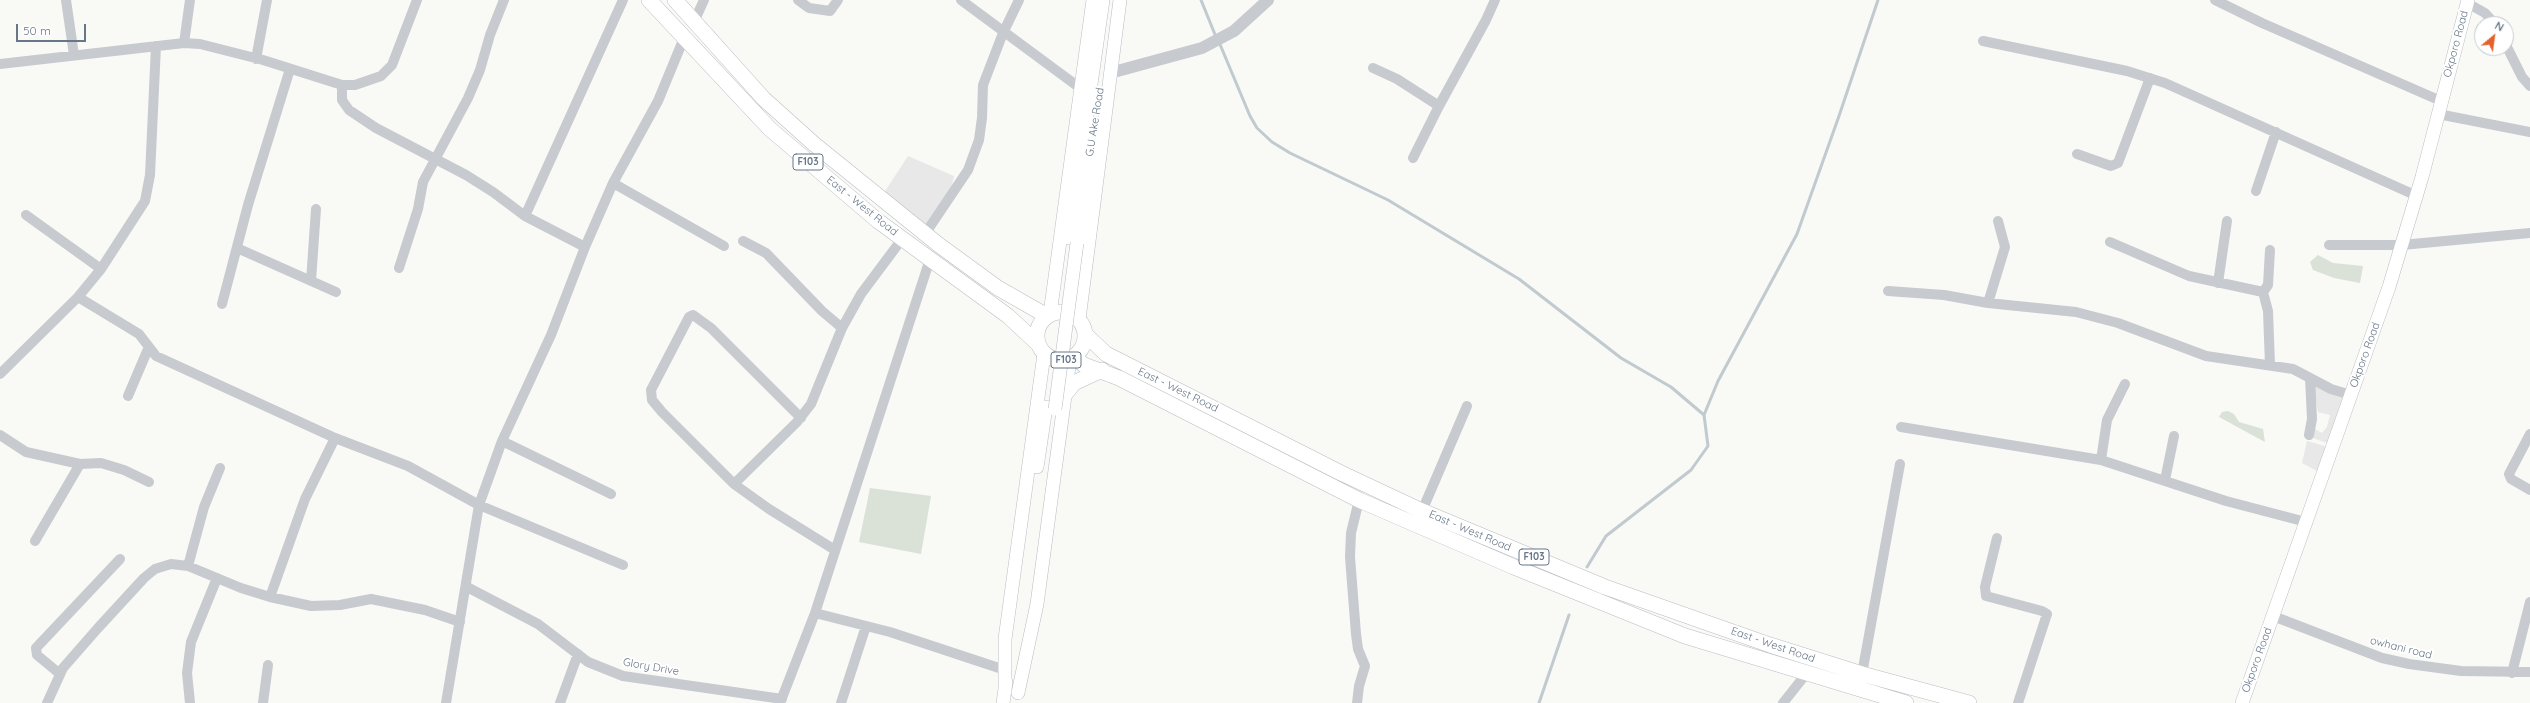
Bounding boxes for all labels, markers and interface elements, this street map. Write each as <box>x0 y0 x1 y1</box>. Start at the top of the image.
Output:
street label: Okporo Road <box>2441 9 2471 79</box>
scale bar <box>18 16 88 42</box>
north arrow <box>2474 16 2514 56</box>
text: N <box>2492 18 2506 34</box>
text: 50 m <box>23 23 51 38</box>
street label: G.U Ake Road <box>1083 87 1107 157</box>
road number: F103 <box>793 154 823 170</box>
street label: East - West Road <box>824 173 900 239</box>
street label: Okporo Road <box>2347 321 2383 389</box>
road number: F103 <box>1051 352 1081 368</box>
street label: East - West Road <box>1136 365 1220 415</box>
street label: East - West Road <box>1427 508 1513 554</box>
road number: F103 <box>1519 549 1549 565</box>
street label: East - West Road <box>1729 624 1817 666</box>
street label: Okporo Road <box>2239 626 2275 694</box>
street label: owhani road <box>2369 634 2433 662</box>
street label: Glory Drive <box>622 656 680 678</box>

